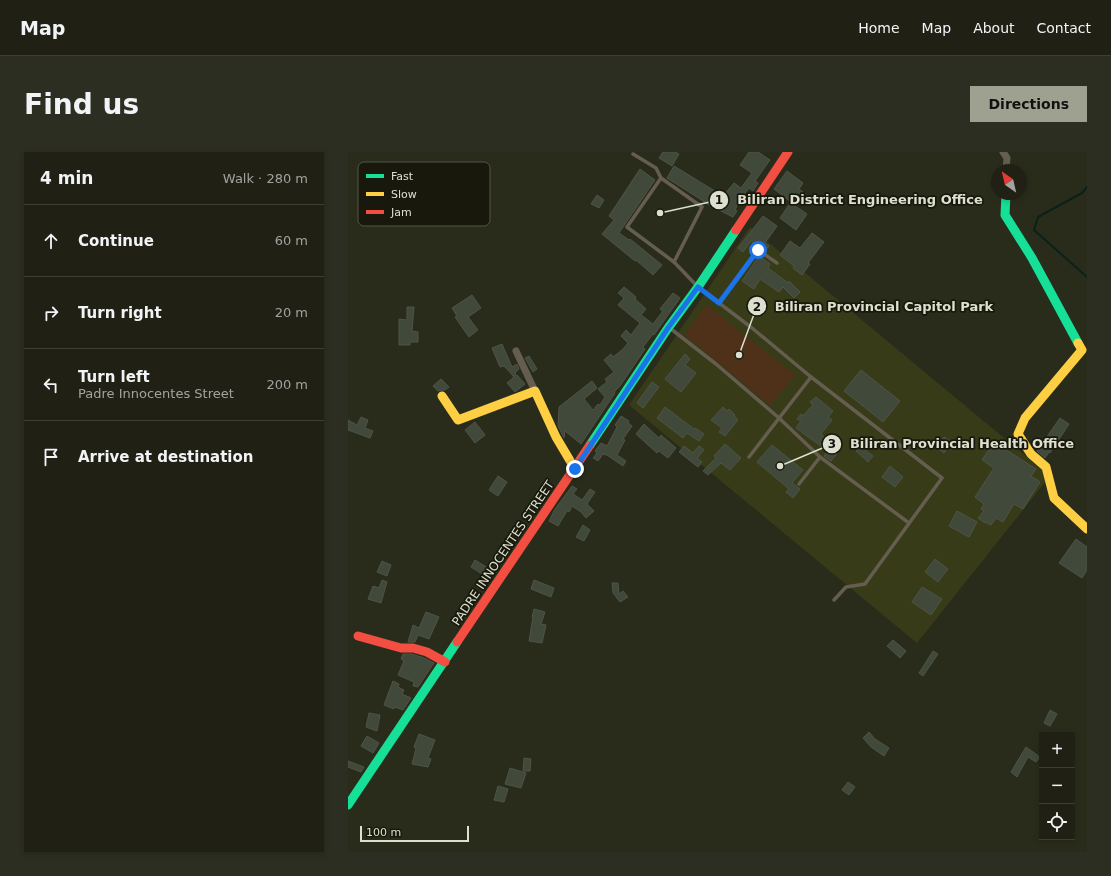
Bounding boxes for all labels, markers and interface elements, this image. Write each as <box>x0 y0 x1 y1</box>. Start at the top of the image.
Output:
text: Map <box>20 17 65 39</box>
text: Home <box>858 20 900 36</box>
text: Map <box>922 20 951 36</box>
text: About <box>973 20 1015 36</box>
text: Contact <box>1037 20 1091 36</box>
button: Directions <box>970 86 1087 122</box>
text: Find us <box>24 88 139 121</box>
legend <box>358 162 490 226</box>
north arrow <box>991 164 1027 200</box>
text: 4 min <box>40 168 93 188</box>
text: Fast <box>391 170 414 183</box>
text: Walk · 280 m <box>223 171 308 186</box>
callout: Biliran District Engineering Office <box>709 187 991 212</box>
text: Slow <box>391 188 417 201</box>
text: Biliran District Engineering Office <box>737 192 983 207</box>
text: 1 <box>715 193 723 207</box>
text: Jam <box>390 206 412 219</box>
icon: ahead <box>40 230 62 252</box>
text: Continue <box>78 232 154 250</box>
text: 60 m <box>275 233 308 248</box>
route start <box>749 241 767 259</box>
callout: Biliran Provincial Capitol Park <box>747 294 1001 319</box>
text: Biliran Provincial Capitol Park <box>775 299 994 314</box>
text: 2 <box>753 300 761 314</box>
icon: right <box>40 302 62 324</box>
text: Turn right <box>78 304 162 322</box>
text: 20 m <box>275 305 308 320</box>
text: Turn left <box>78 368 150 386</box>
icon: left <box>40 374 62 396</box>
text: 200 m <box>266 377 308 392</box>
text: Padre Innocentes Street <box>78 386 234 401</box>
callout: Biliran Provincial Health Office <box>822 431 1082 456</box>
text: Biliran Provincial Health Office <box>850 436 1074 451</box>
text: 3 <box>828 437 836 451</box>
icon: arrive <box>40 446 62 468</box>
text: Arrive at destination <box>78 448 253 466</box>
route end <box>566 460 584 478</box>
street label: PADRE INNOCENTES STREET <box>449 477 557 628</box>
map controls <box>1039 732 1075 840</box>
button: + <box>1039 732 1075 768</box>
button: − <box>1039 768 1075 804</box>
button: locate <box>1039 804 1075 840</box>
scale bar <box>360 824 469 843</box>
text: 100 m <box>366 826 401 839</box>

